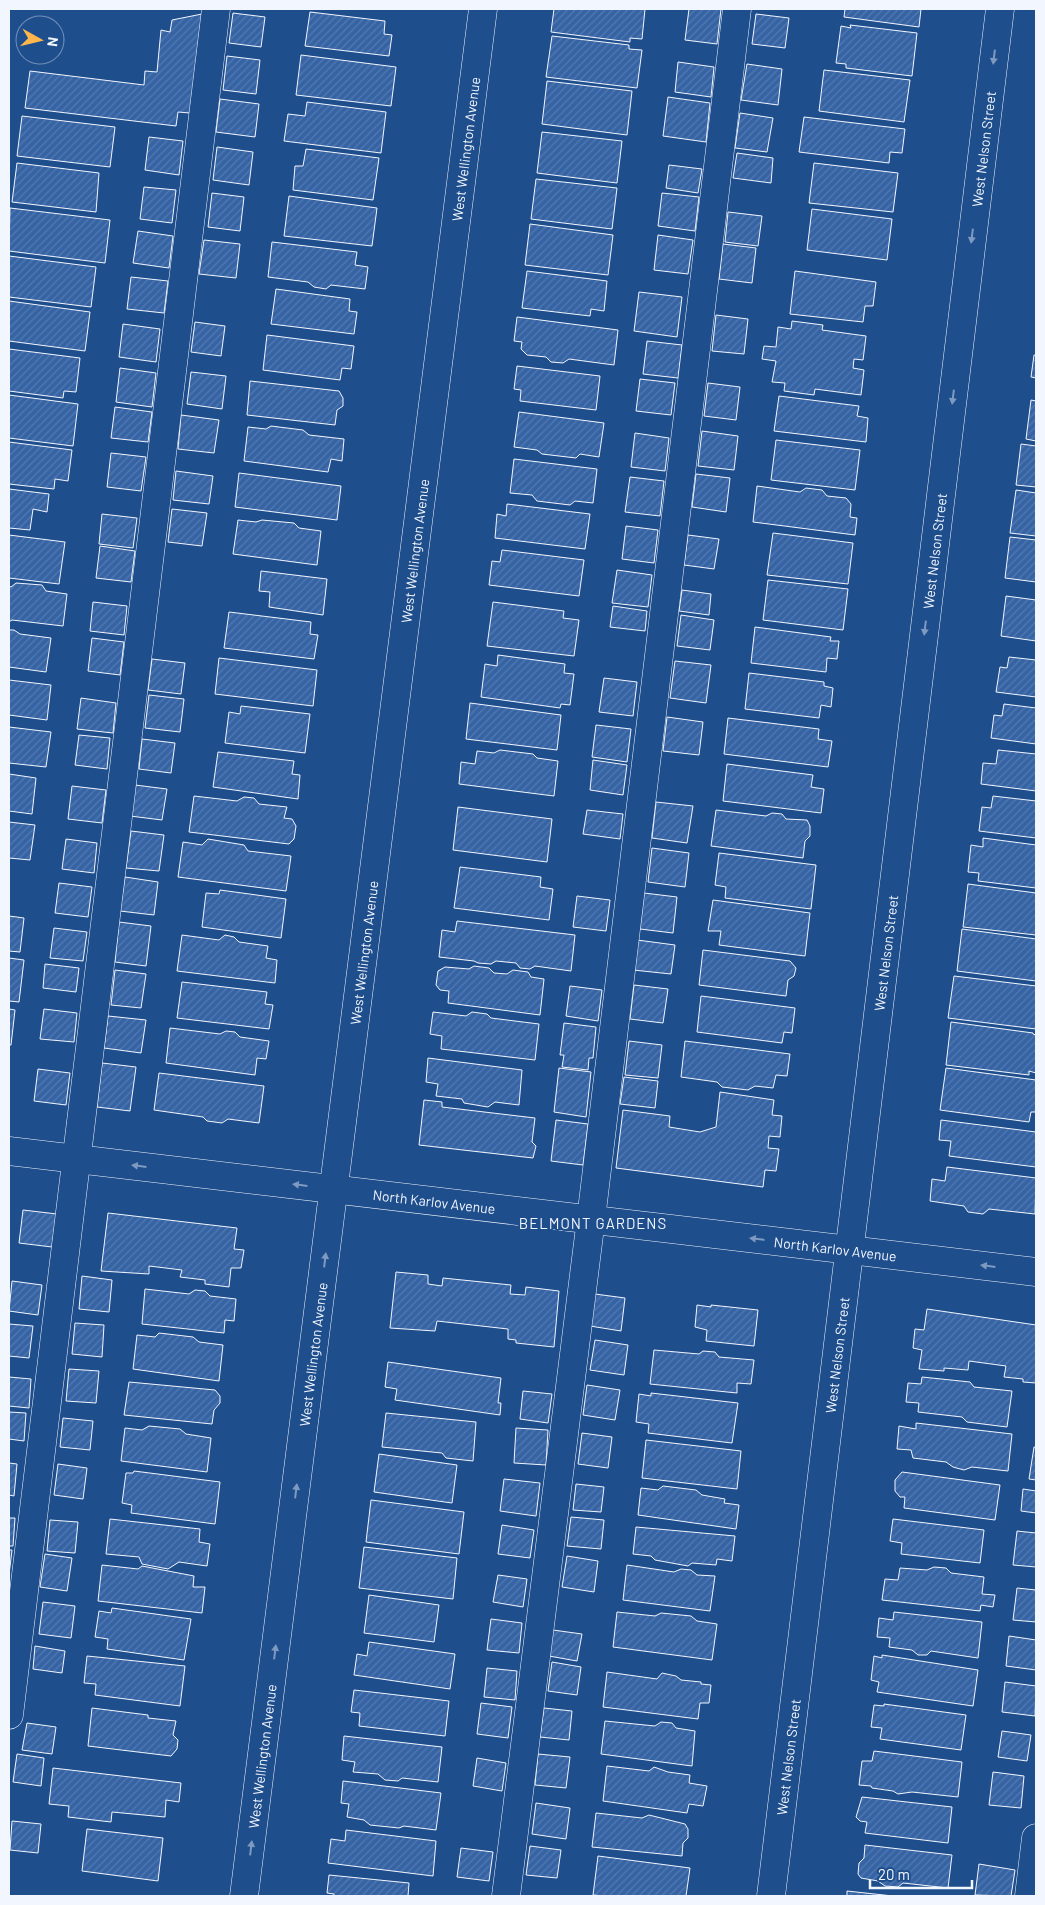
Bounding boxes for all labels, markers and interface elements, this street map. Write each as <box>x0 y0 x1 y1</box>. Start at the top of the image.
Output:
north arrow <box>15 15 65 65</box>
text: N <box>44 36 62 48</box>
one-way arrow <box>990 49 998 65</box>
street label: West Wellington Avenue <box>448 76 483 222</box>
street label: West Nelson Street <box>968 90 999 208</box>
one-way arrow <box>968 228 976 244</box>
one-way arrow <box>949 389 957 405</box>
street label: West Wellington Avenue <box>397 478 432 624</box>
street label: West Nelson Street <box>919 492 950 610</box>
one-way arrow <box>921 620 929 636</box>
street label: West Wellington Avenue <box>346 879 381 1026</box>
street label: West Nelson Street <box>870 894 901 1012</box>
one-way arrow <box>130 1162 146 1170</box>
one-way arrow <box>292 1181 308 1189</box>
street label: North Karlov Avenue <box>372 1185 496 1217</box>
district label: BELMONT GARDENS <box>519 1214 667 1232</box>
street label: North Karlov Avenue <box>773 1233 898 1264</box>
one-way arrow <box>749 1235 765 1243</box>
one-way arrow <box>321 1252 329 1268</box>
one-way arrow <box>980 1262 996 1270</box>
street label: West Wellington Avenue <box>295 1281 330 1427</box>
street label: West Nelson Street <box>821 1296 852 1414</box>
one-way arrow <box>292 1482 300 1498</box>
one-way arrow <box>272 1644 280 1660</box>
street label: West Wellington Avenue <box>244 1683 279 1829</box>
street label: West Nelson Street <box>772 1698 803 1816</box>
one-way arrow <box>247 1840 255 1856</box>
scale bar <box>870 1858 972 1890</box>
text: 20 m <box>878 1865 910 1883</box>

